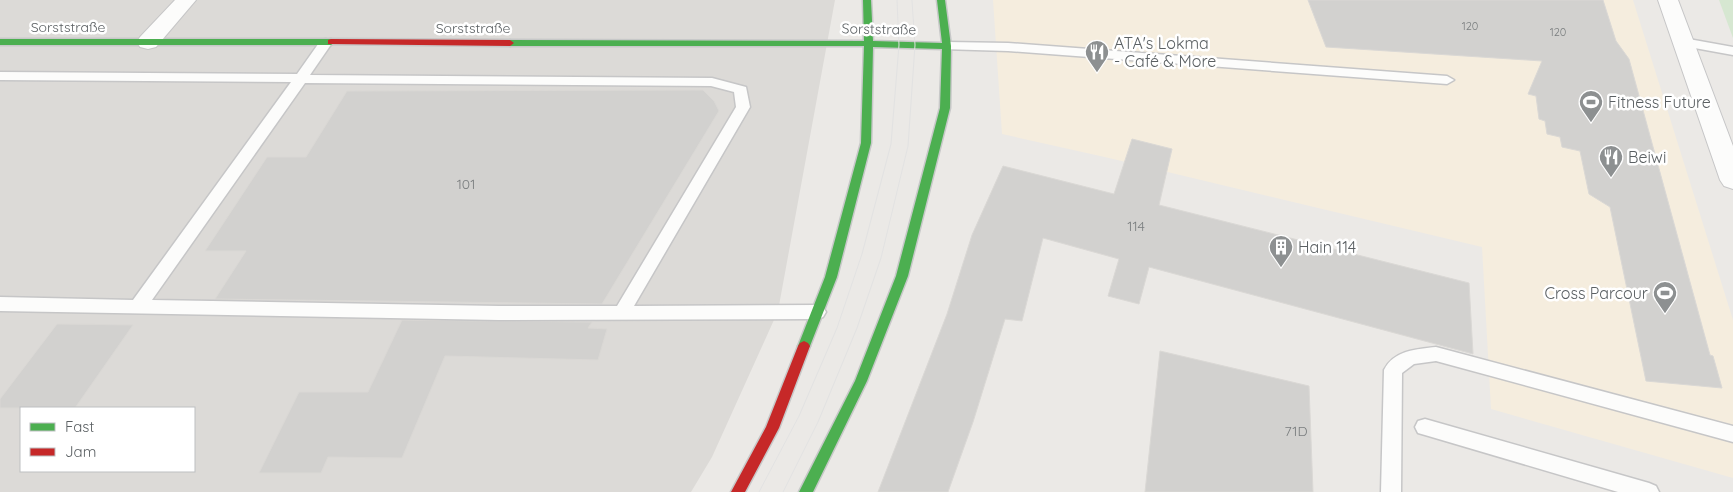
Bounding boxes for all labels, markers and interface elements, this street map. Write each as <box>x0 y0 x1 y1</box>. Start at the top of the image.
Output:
street label: Sorststraße <box>31 18 105 36</box>
street label: Sorststraße <box>436 19 510 37</box>
street label: Sorststraße <box>841 19 917 39</box>
house number: 120 <box>1462 19 1478 33</box>
house number: 120 <box>1550 25 1566 39</box>
place label: ATA's Lokma - Café & More <box>1114 33 1216 71</box>
restaurant icon: ATA's Lokma - Café & More <box>1084 39 1110 73</box>
sports icon: Fitness Future <box>1578 89 1604 123</box>
place label: Fitness Future <box>1608 92 1711 112</box>
restaurant icon: Beiwi <box>1598 144 1624 178</box>
place label: Beiwi <box>1628 147 1666 167</box>
house number: 101 <box>457 175 475 193</box>
house number: 114 <box>1127 217 1145 235</box>
building icon: Hain 114 <box>1268 234 1294 268</box>
place label: Hain 114 <box>1298 237 1356 257</box>
sports icon: Cross Parcour <box>1652 280 1678 314</box>
place label: Cross Parcour <box>1545 283 1648 303</box>
legend <box>20 407 195 472</box>
text: Fast <box>65 417 94 436</box>
house number: 71D <box>1284 422 1308 440</box>
text: Jam <box>65 442 96 461</box>

